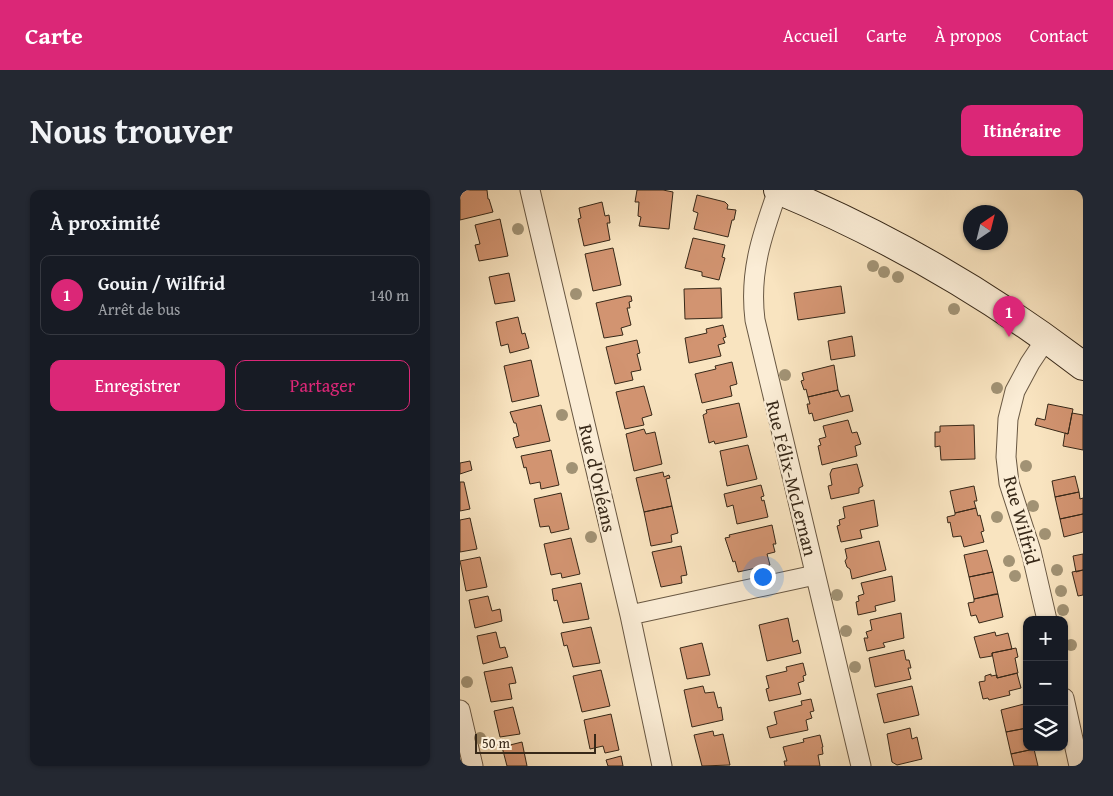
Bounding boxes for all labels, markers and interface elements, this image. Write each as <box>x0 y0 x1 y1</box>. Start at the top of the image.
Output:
text: Carte <box>25 18 83 53</box>
text: Accueil <box>783 22 838 49</box>
text: Carte <box>866 22 907 49</box>
text: À propos <box>935 22 1002 49</box>
text: Contact <box>1030 22 1088 49</box>
text: Nous trouver <box>30 105 233 156</box>
button: Itinéraire <box>961 105 1083 156</box>
north arrow <box>963 205 1008 250</box>
text: À proximité <box>50 207 160 238</box>
text: Gouin / Wilfrid <box>98 269 225 297</box>
text: 1 <box>63 283 71 307</box>
text: 140 m <box>369 283 409 307</box>
pin: 1 <box>993 296 1025 337</box>
text: Arrêt de bus <box>98 297 180 321</box>
button: Enregistrer <box>50 360 225 411</box>
button: Partager <box>235 360 410 411</box>
street label: Rue Félix-McLernan <box>759 397 825 559</box>
street label: Rue d'Orléans <box>572 421 624 535</box>
street label: Rue Wilfrid <box>997 473 1047 568</box>
your location <box>750 564 776 590</box>
map controls <box>1023 616 1068 751</box>
button: + <box>1023 616 1068 661</box>
button: − <box>1023 661 1068 706</box>
button: layers <box>1023 706 1068 751</box>
scale bar <box>475 731 596 754</box>
text: 50 m <box>482 733 510 753</box>

